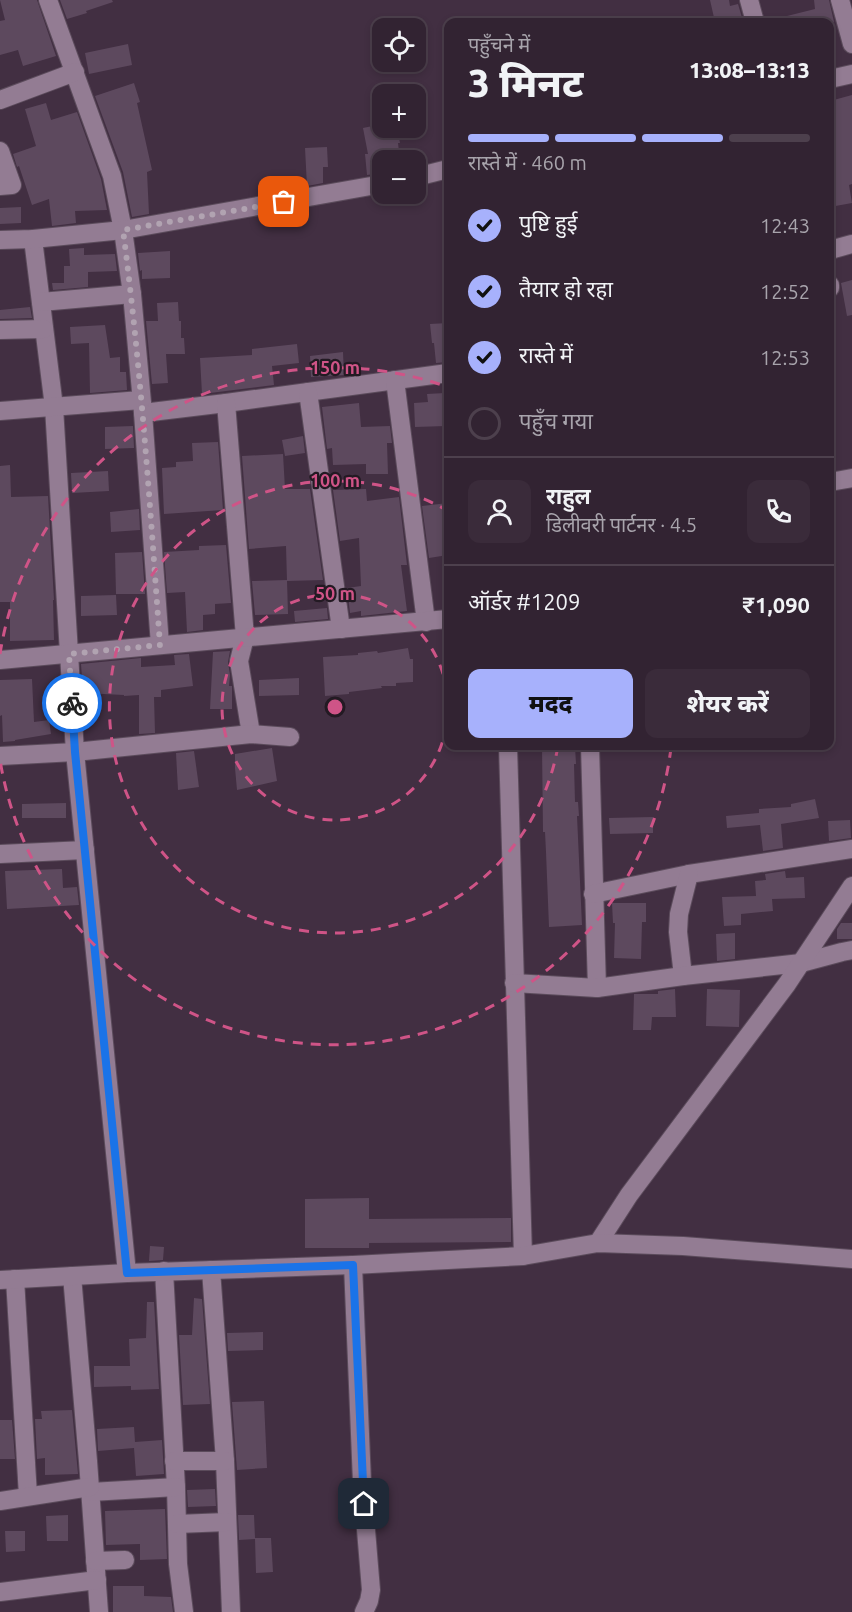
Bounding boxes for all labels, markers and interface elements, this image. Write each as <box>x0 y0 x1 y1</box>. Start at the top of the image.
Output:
map controls <box>372 18 426 204</box>
button: locate <box>372 18 426 72</box>
text: पहुँचने में <box>468 33 530 56</box>
text: 13:08–13:13 <box>689 57 810 82</box>
text: 3 मिनट <box>468 61 583 104</box>
button: + <box>372 84 426 138</box>
button: − <box>372 150 426 204</box>
text: रास्ते में · 460 m <box>468 151 587 174</box>
pin <box>258 176 309 227</box>
icon: bag <box>267 185 300 218</box>
icon: check <box>468 209 501 242</box>
text: पुष्टि हुई <box>519 210 578 235</box>
text: 12:43 <box>760 214 810 237</box>
icon: check <box>468 275 501 308</box>
text: तैयार हो रहा <box>519 276 613 301</box>
text: 12:52 <box>760 280 810 303</box>
icon: check <box>468 341 501 374</box>
text: रास्ते में <box>519 342 573 367</box>
text: 12:53 <box>760 346 810 369</box>
text: 150 m <box>310 357 360 377</box>
text: पहुँच गया <box>519 408 593 433</box>
text: 100 m <box>310 470 360 490</box>
button: person <box>468 480 531 543</box>
button: phone <box>747 480 810 543</box>
text: राहुल <box>546 483 591 508</box>
text: डिलीवरी पार्टनर · 4.5 <box>546 513 697 536</box>
text: 50 m <box>315 583 355 603</box>
text: ऑर्डर #1209 <box>468 589 580 614</box>
text: ₹1,090 <box>743 592 810 617</box>
button: मदद <box>468 669 633 738</box>
button: शेयर करें <box>645 669 810 738</box>
courier <box>42 673 102 733</box>
icon: bike <box>56 687 89 720</box>
centre of rings <box>325 697 345 717</box>
pin <box>338 1478 389 1529</box>
icon: home <box>347 1487 380 1520</box>

